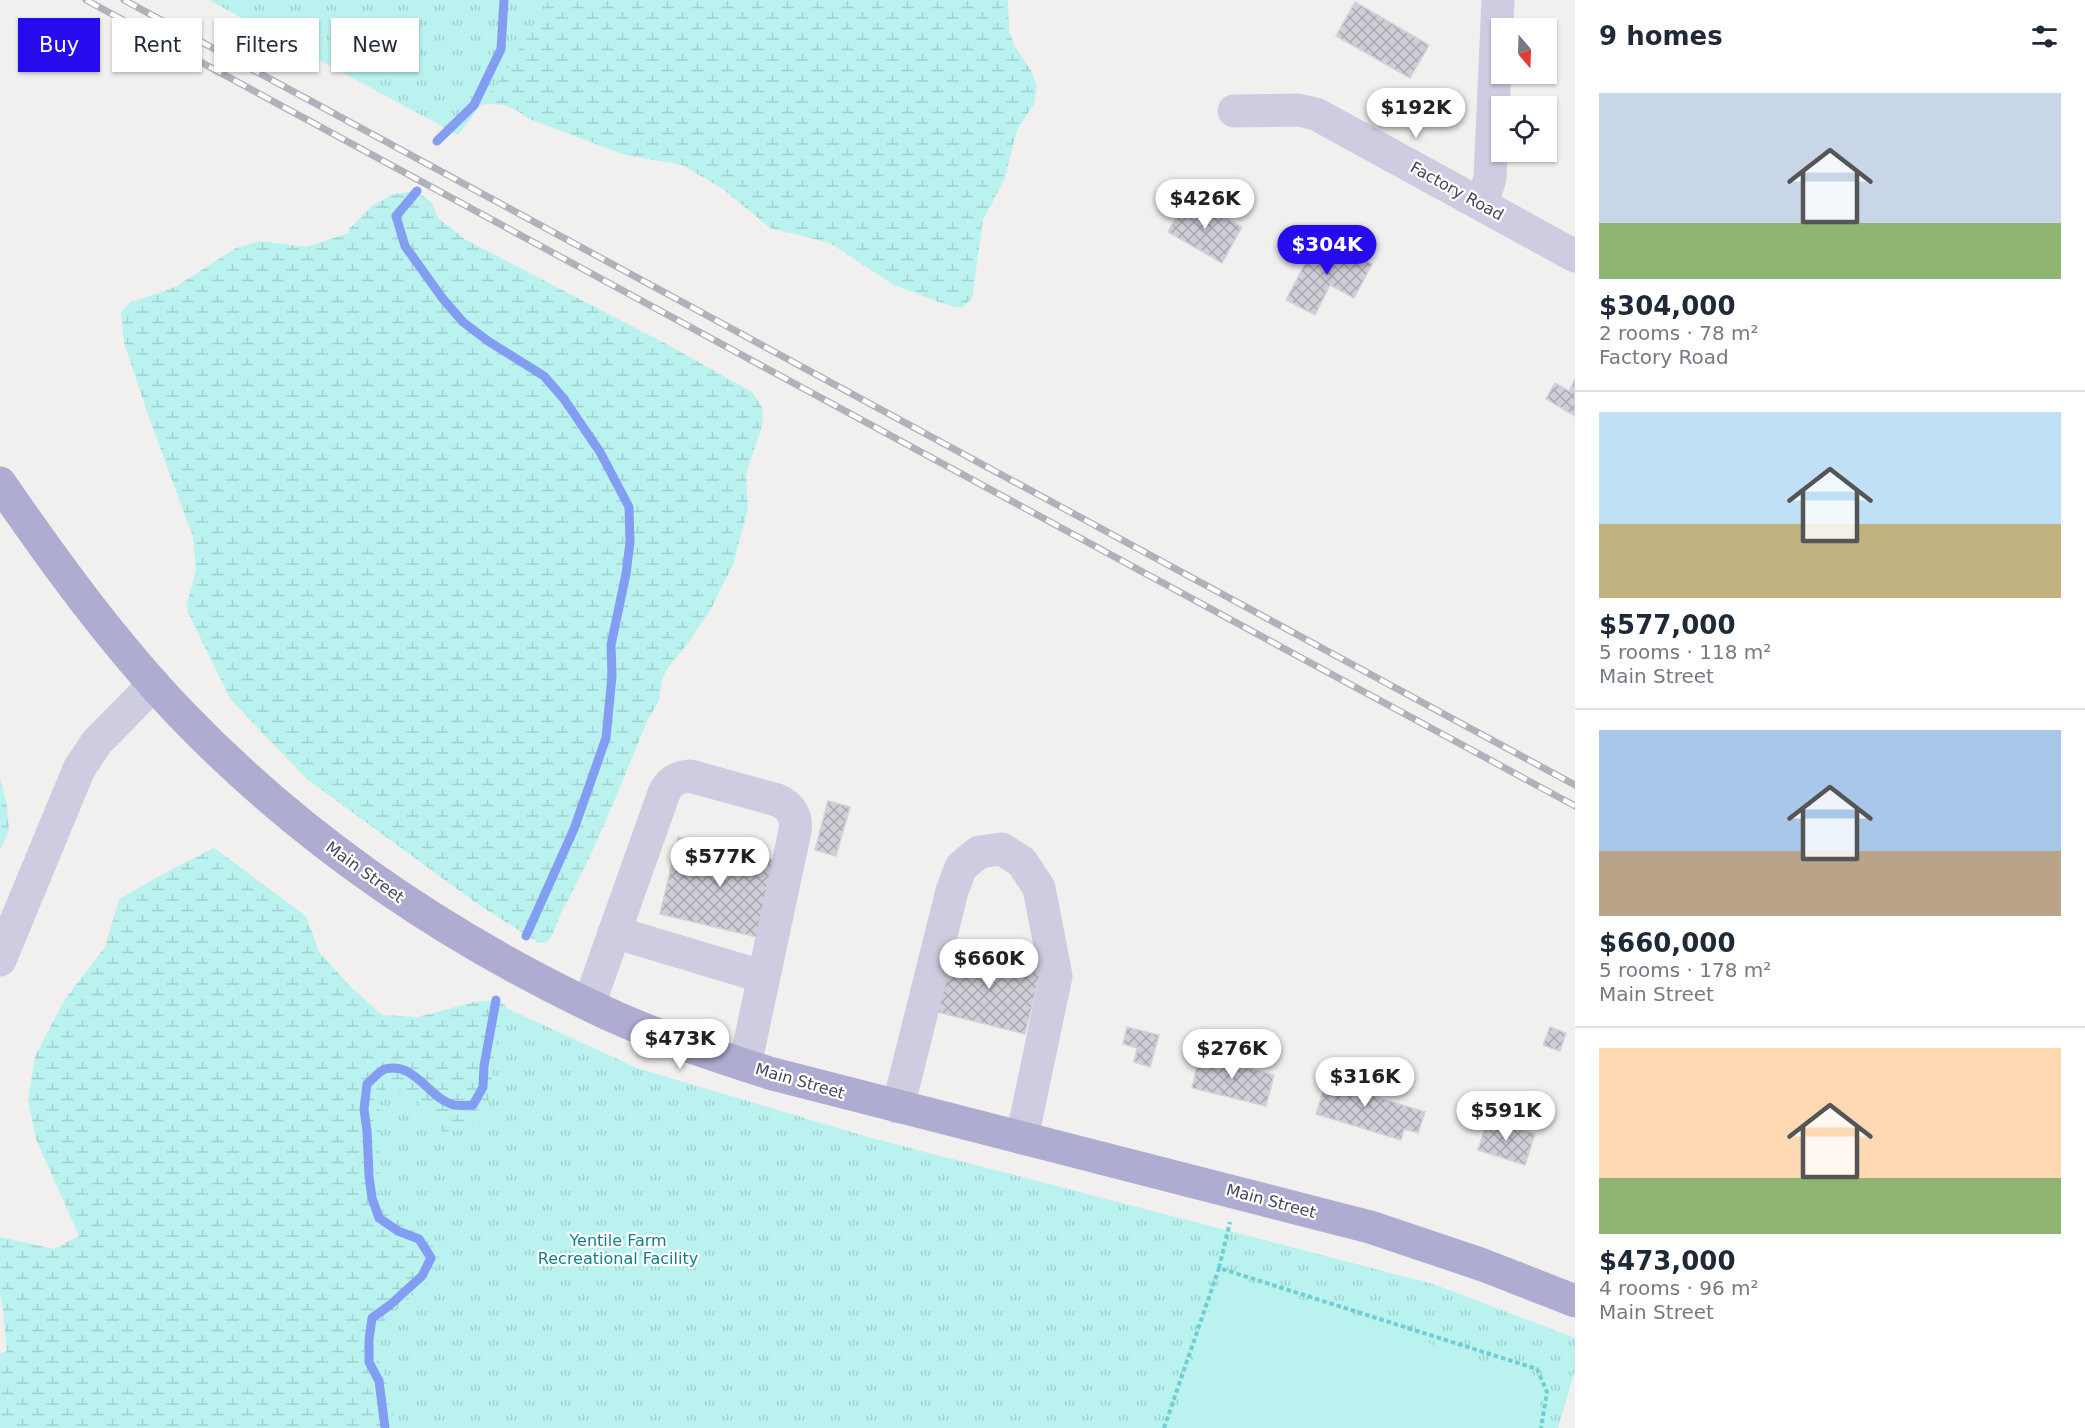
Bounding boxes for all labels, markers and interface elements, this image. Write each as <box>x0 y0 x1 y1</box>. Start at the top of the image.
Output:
chip: Buy <box>18 18 100 72</box>
chip: Rent <box>112 18 202 72</box>
chip: Filters <box>214 18 319 72</box>
chip: New <box>331 18 419 72</box>
north arrow <box>1491 18 1557 84</box>
map controls <box>1491 18 1557 162</box>
icon: filters <box>2028 20 2061 53</box>
text: 9 homes <box>1599 21 1723 51</box>
pin: $192K <box>1374 88 1458 139</box>
text: $192K <box>1380 95 1452 119</box>
button: locate <box>1491 96 1557 162</box>
icon: home <box>1776 132 1884 240</box>
street label: Factory Road <box>1407 158 1507 224</box>
pin: $426K <box>1163 179 1247 230</box>
text: $426K <box>1169 186 1241 210</box>
pin: $304K <box>1285 225 1369 276</box>
text: $304K <box>1291 232 1363 256</box>
text: $304,000 <box>1599 291 1736 321</box>
text: 2 rooms · 78 m² <box>1599 321 1759 345</box>
text: Factory Road <box>1599 345 1729 369</box>
icon: home <box>1776 451 1884 559</box>
text: $577,000 <box>1599 610 1736 640</box>
text: 5 rooms · 118 m² <box>1599 640 1771 664</box>
text: Main Street <box>1599 664 1714 688</box>
icon: home <box>1776 769 1884 877</box>
street label: Main Street <box>322 837 408 907</box>
pin: $577K <box>678 837 762 888</box>
text: $577K <box>684 844 756 868</box>
text: $660,000 <box>1599 928 1736 958</box>
pin: $660K <box>947 939 1031 990</box>
text: $660K <box>953 946 1025 970</box>
text: 5 rooms · 178 m² <box>1599 958 1771 982</box>
text: Main Street <box>1599 982 1714 1006</box>
pin: $473K <box>638 1019 722 1070</box>
text: $473K <box>644 1026 716 1050</box>
pin: $276K <box>1190 1029 1274 1080</box>
text: $276K <box>1196 1036 1268 1060</box>
pin: $316K <box>1323 1057 1407 1108</box>
street label: Main Street <box>753 1059 847 1103</box>
text: $316K <box>1329 1064 1401 1088</box>
icon: home <box>1776 1087 1884 1195</box>
pin: $591K <box>1464 1091 1548 1142</box>
text: $591K <box>1470 1098 1542 1122</box>
street label: Main Street <box>1224 1180 1318 1222</box>
park label: Yentile Farm Recreational Facility <box>538 1231 698 1268</box>
text: $473,000 <box>1599 1246 1736 1276</box>
text: 4 rooms · 96 m² <box>1599 1276 1759 1300</box>
text: Main Street <box>1599 1300 1714 1324</box>

